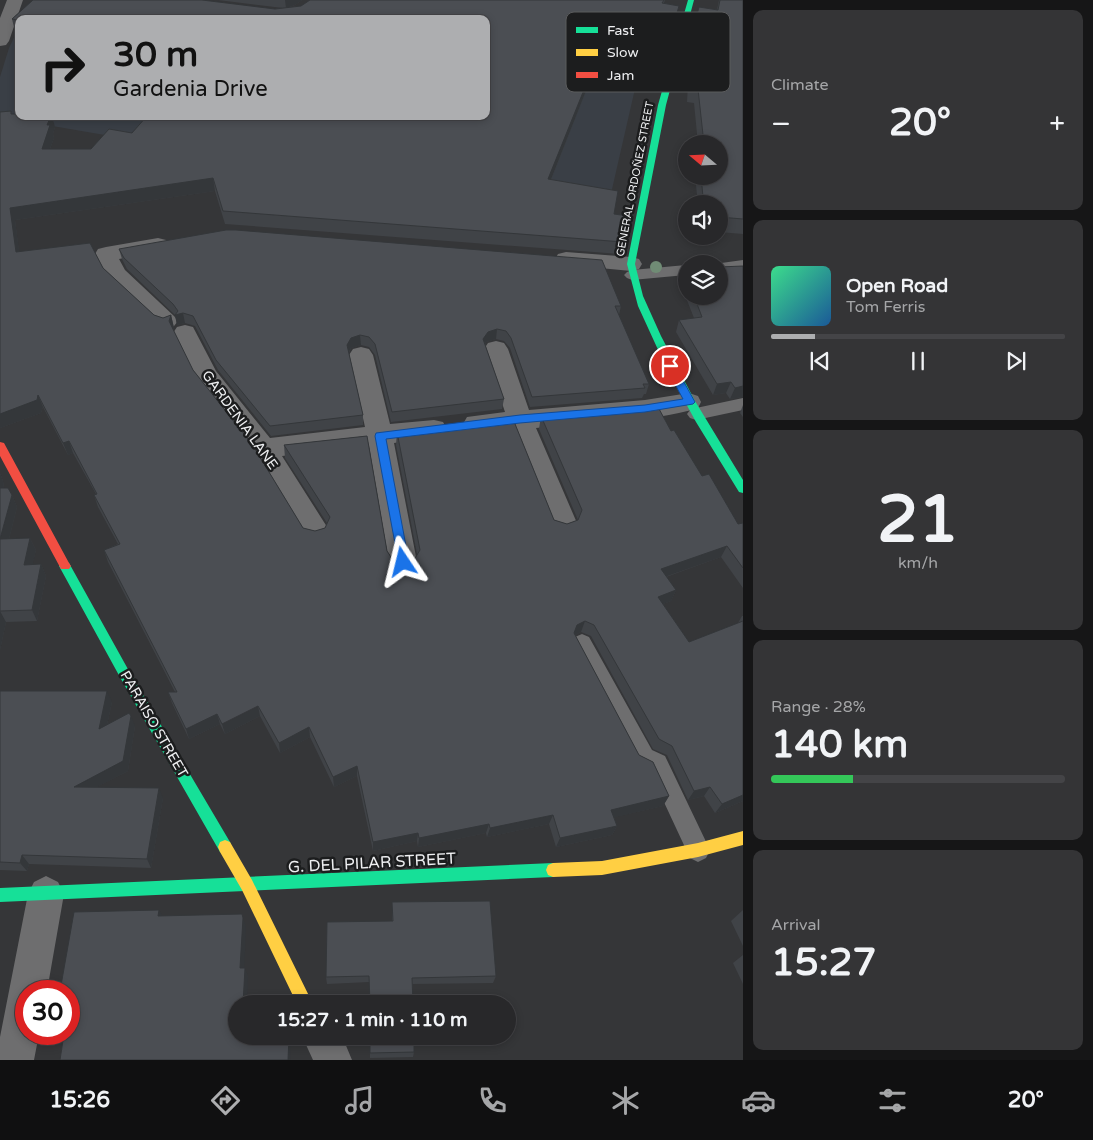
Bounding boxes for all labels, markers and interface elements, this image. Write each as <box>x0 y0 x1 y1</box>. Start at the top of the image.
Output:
legend <box>566 12 730 92</box>
text: Fast <box>607 22 635 39</box>
text: 30 m <box>113 34 198 76</box>
icon: right <box>30 35 95 100</box>
text: Slow <box>607 44 639 61</box>
text: Jam <box>607 67 634 84</box>
text: Climate <box>771 75 829 95</box>
text: Gardenia Drive <box>113 76 268 102</box>
street label: GENERAL ORDOÑEZ STREET <box>614 100 656 258</box>
text: 20° <box>889 100 951 146</box>
text: − <box>771 107 791 141</box>
text: + <box>1049 107 1065 141</box>
north arrow <box>678 135 728 185</box>
map controls <box>678 135 728 305</box>
button: sound <box>678 195 728 245</box>
button: layers <box>678 255 728 305</box>
text: Open Road <box>846 275 948 297</box>
text: Tom Ferris <box>846 297 925 317</box>
pin <box>649 345 691 387</box>
icon: previous <box>806 347 834 375</box>
icon: pause <box>904 347 932 375</box>
icon: next <box>1002 347 1030 375</box>
icon: arrive <box>656 352 684 380</box>
street label: GARDENIA LANE <box>198 367 282 473</box>
text: 21 <box>877 481 959 560</box>
position arrow <box>376 535 428 587</box>
text: km/h <box>898 553 938 573</box>
street label: PARAISO STREET <box>117 668 192 781</box>
text: Range · 28% <box>771 697 866 717</box>
text: 140 km <box>771 722 908 768</box>
street label: G. DEL PILAR STREET <box>287 849 457 877</box>
text: Arrival <box>771 915 820 935</box>
text: 15:27 <box>771 940 876 986</box>
speed limit sign: 30 <box>15 980 80 1045</box>
text: 15:27 · 1 min · 110 m <box>276 1009 468 1031</box>
icon: directions <box>208 1083 243 1118</box>
icon: music <box>342 1083 377 1118</box>
icon: phone <box>475 1083 510 1118</box>
icon: climate <box>608 1083 643 1118</box>
icon: car <box>741 1083 776 1118</box>
icon: filters <box>875 1083 910 1118</box>
text: 15:26 <box>49 1087 110 1113</box>
text: 20° <box>1008 1087 1044 1113</box>

